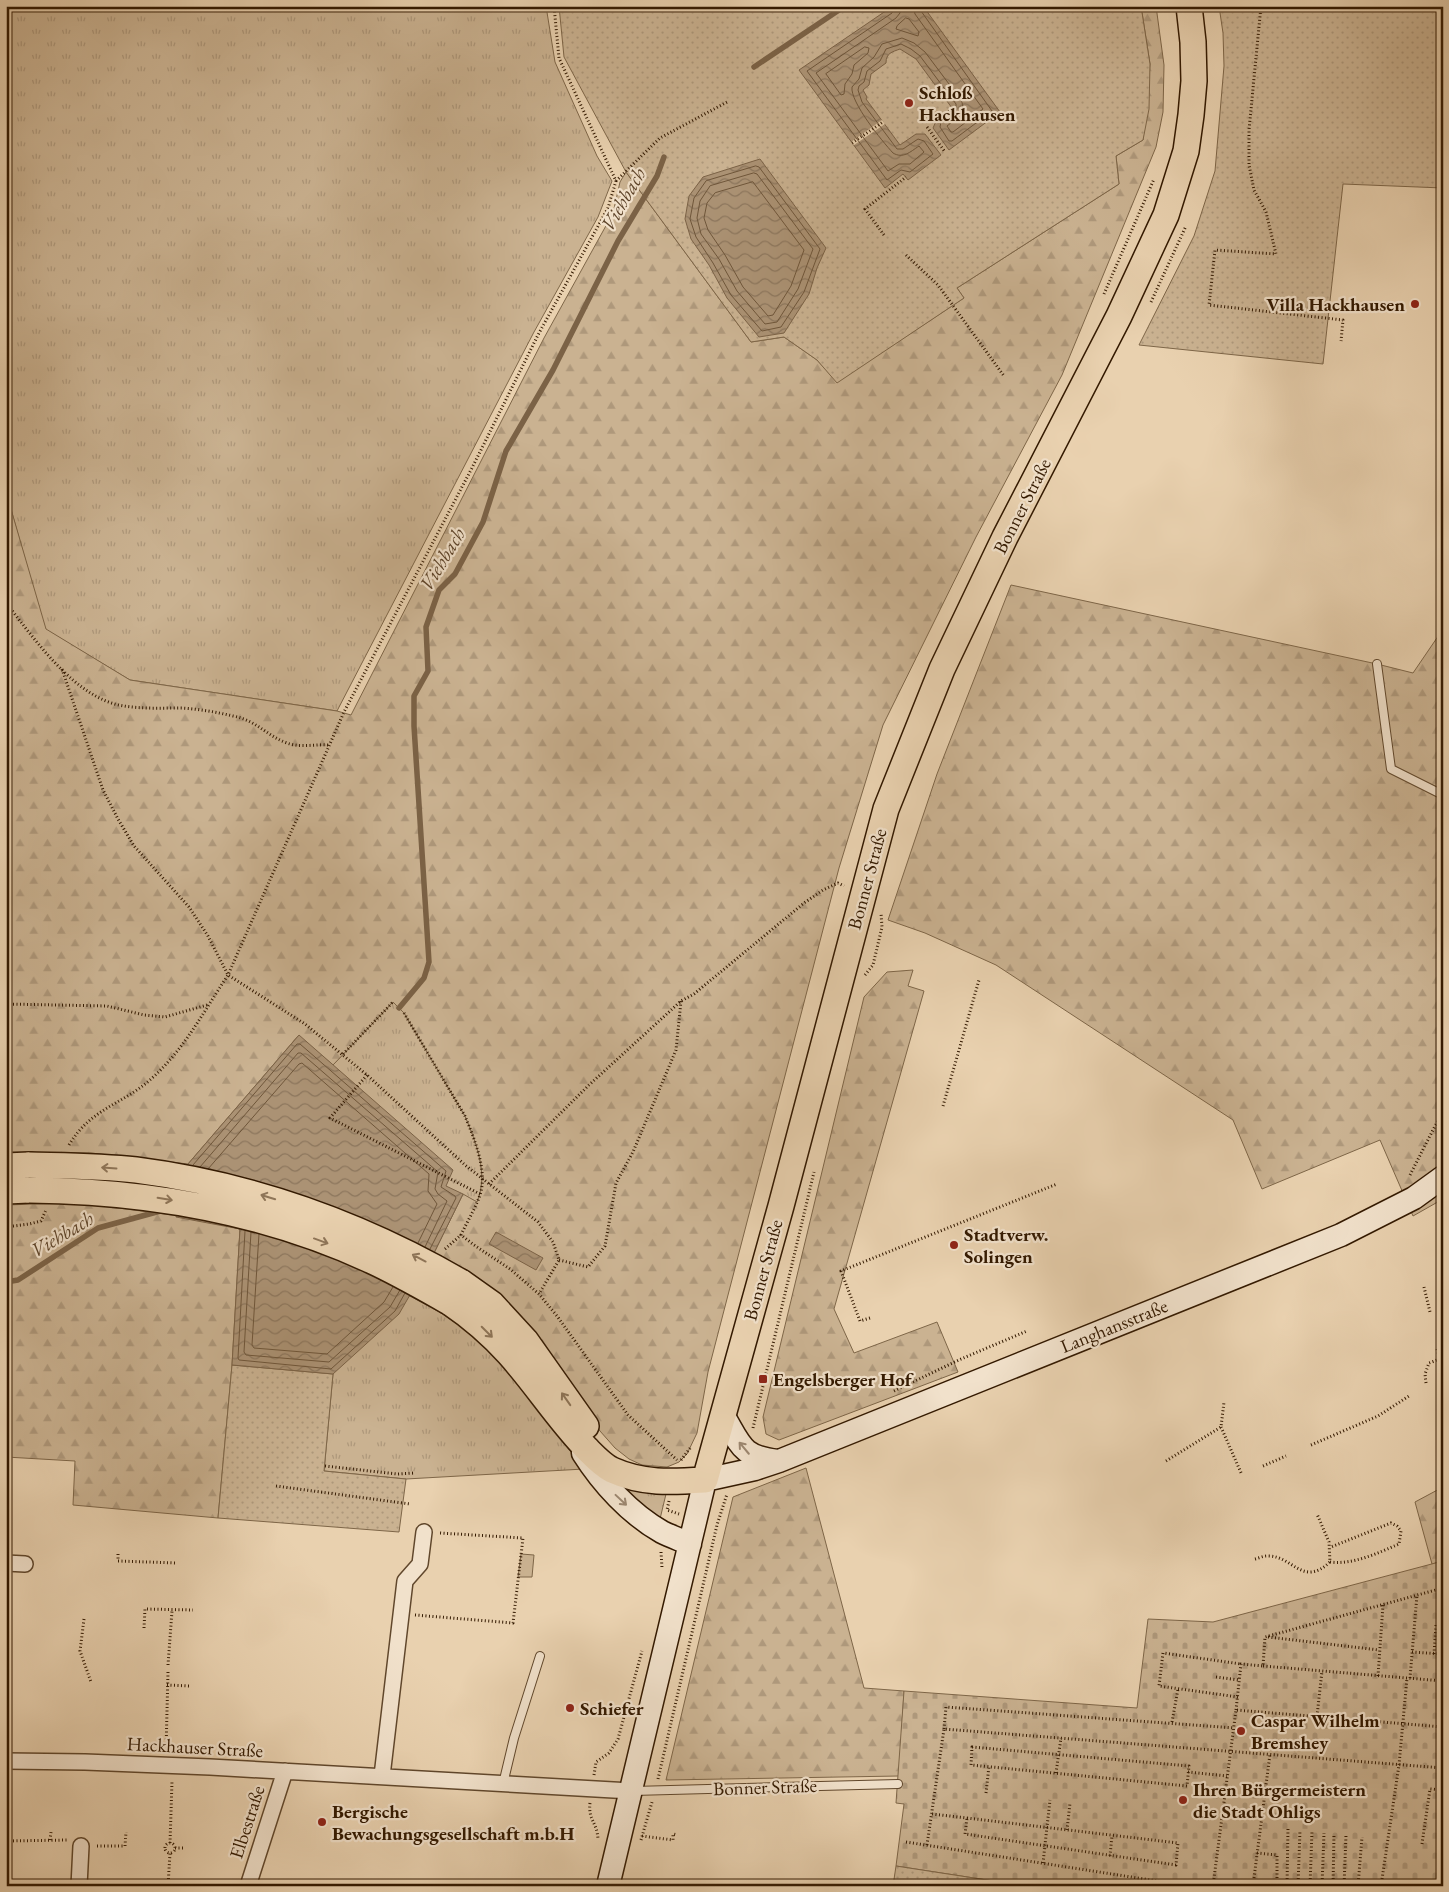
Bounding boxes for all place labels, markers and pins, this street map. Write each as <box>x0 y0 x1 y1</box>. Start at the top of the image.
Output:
place label: Schloß Hackhausen <box>919 80 1016 127</box>
marker: Schloß Hackhausen <box>903 97 915 109</box>
place label: Villa Hackhausen <box>1266 292 1405 317</box>
marker: Villa Hackhausen <box>1409 298 1421 310</box>
place label: Stadtverw. Solingen <box>964 1222 1048 1269</box>
marker: Stadtverw. Solingen <box>948 1239 960 1251</box>
place label: Engelsberger Hof <box>773 1367 914 1392</box>
marker: Engelsberger Hof <box>757 1373 769 1385</box>
place label: Schiefer <box>580 1696 644 1721</box>
marker: Schiefer <box>564 1702 576 1714</box>
place label: Caspar Wilhelm Bremshey <box>1251 1708 1380 1755</box>
marker: Caspar Wilhelm Bremshey <box>1235 1725 1247 1737</box>
place label: Ihren Bürgermeistern die Stadt Ohligs <box>1193 1777 1366 1824</box>
marker: Ihren Bürgermeistern die Stadt Ohligs <box>1177 1794 1189 1806</box>
place label: Bergische Bewachungsgesellschaft m.b.H <box>332 1799 574 1846</box>
marker: Bergische Bewachungsgesellschaft m.b.H <box>316 1816 328 1828</box>

